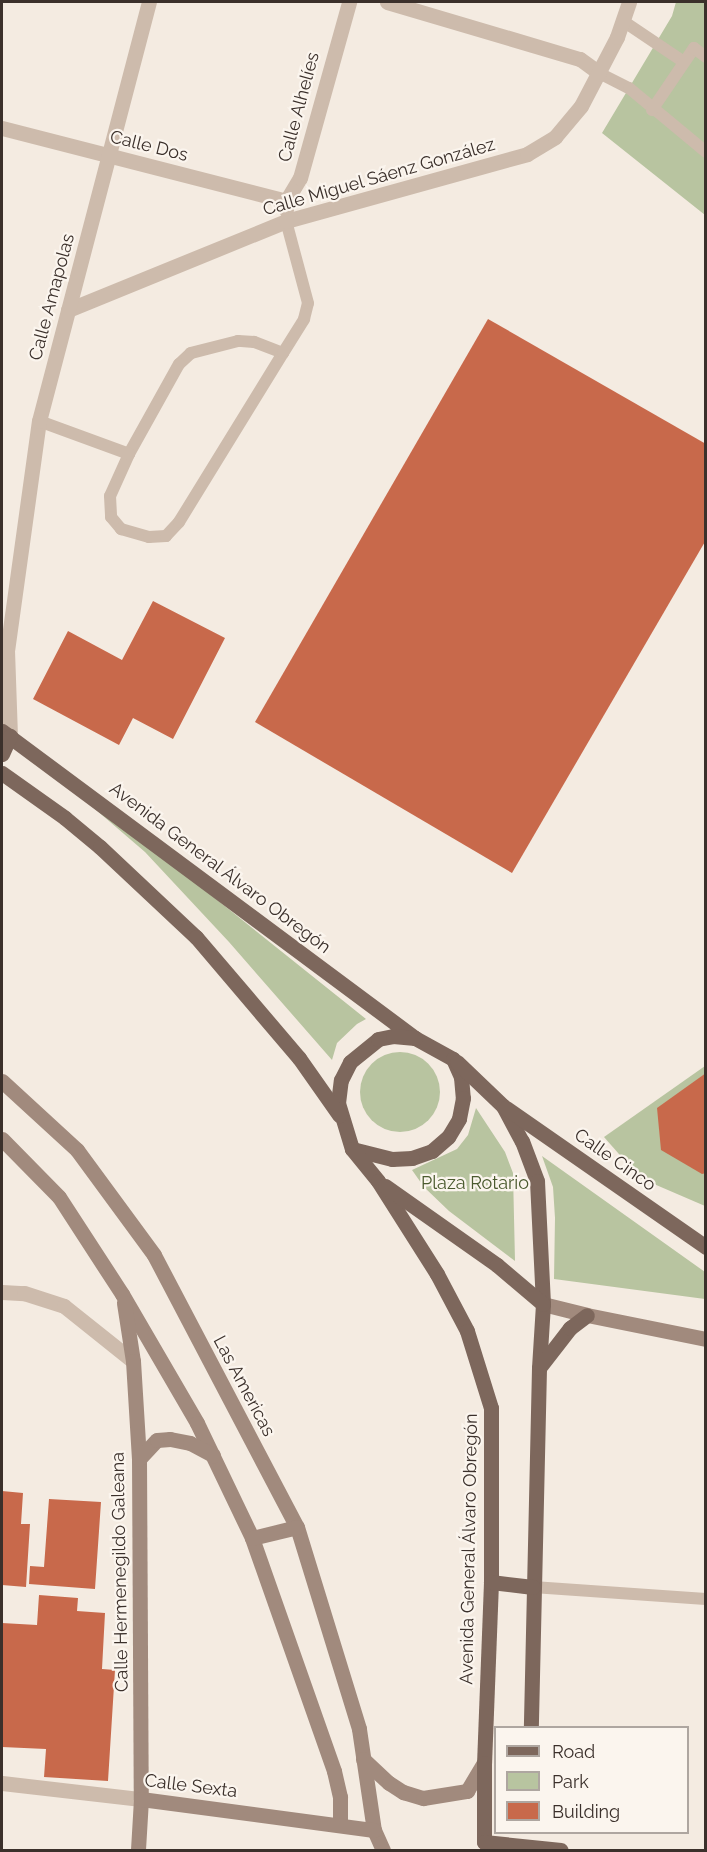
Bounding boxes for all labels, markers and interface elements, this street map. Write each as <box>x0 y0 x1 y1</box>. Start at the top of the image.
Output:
street label: Calle Alhelíes <box>274 49 324 165</box>
street label: Calle Dos <box>108 126 190 166</box>
street label: Calle Miguel Sáenz González <box>260 133 498 221</box>
street label: Calle Amapolas <box>25 231 79 363</box>
street label: Avenida General Álvaro Obregón <box>105 777 335 959</box>
street label: Calle Cinco <box>570 1124 660 1196</box>
park label: Plaza Rotario <box>421 1172 529 1194</box>
street label: Las Americas <box>208 1332 280 1440</box>
street label: Avenida General Álvaro Obregón <box>456 1413 482 1685</box>
street label: Calle Hermenegildo Galeana <box>107 1452 133 1692</box>
legend <box>494 1726 689 1834</box>
text: Road <box>552 1741 595 1762</box>
street label: Calle Sexta <box>143 1770 239 1802</box>
text: Park <box>552 1771 589 1792</box>
text: Building <box>552 1801 620 1822</box>

